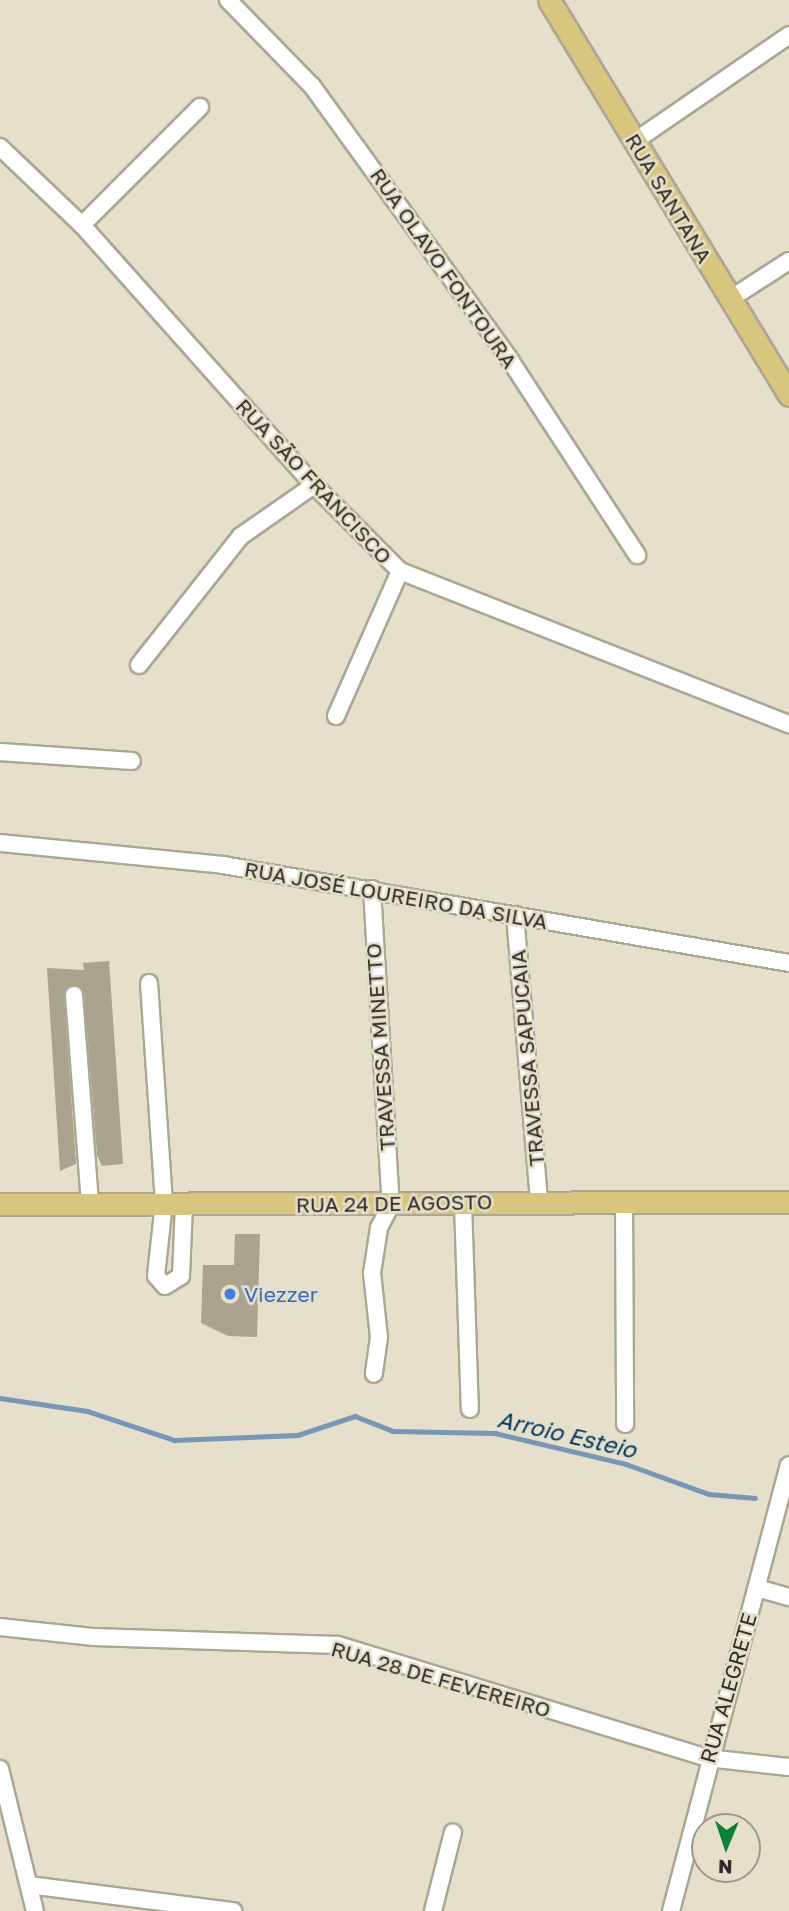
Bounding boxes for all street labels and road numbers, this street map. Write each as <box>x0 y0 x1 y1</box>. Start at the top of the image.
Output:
street label: RUA SANTANA <box>620 129 718 267</box>
street label: RUA OLAVO FONTOURA <box>365 163 523 373</box>
street label: RUA SÃO FRANCISCO <box>231 393 397 569</box>
street label: RUA JOSÉ LOUREIRO DA SILVA <box>242 856 550 934</box>
street label: TRAVESSA MINETTO <box>360 942 400 1152</box>
street label: TRAVESSA SAPUCAIA <box>505 949 549 1167</box>
street label: RUA 24 DE AGOSTO <box>296 1189 492 1217</box>
street label: RUA ALEGRETE <box>695 1610 761 1766</box>
street label: RUA 28 DE FEVEREIRO <box>328 1636 554 1722</box>

